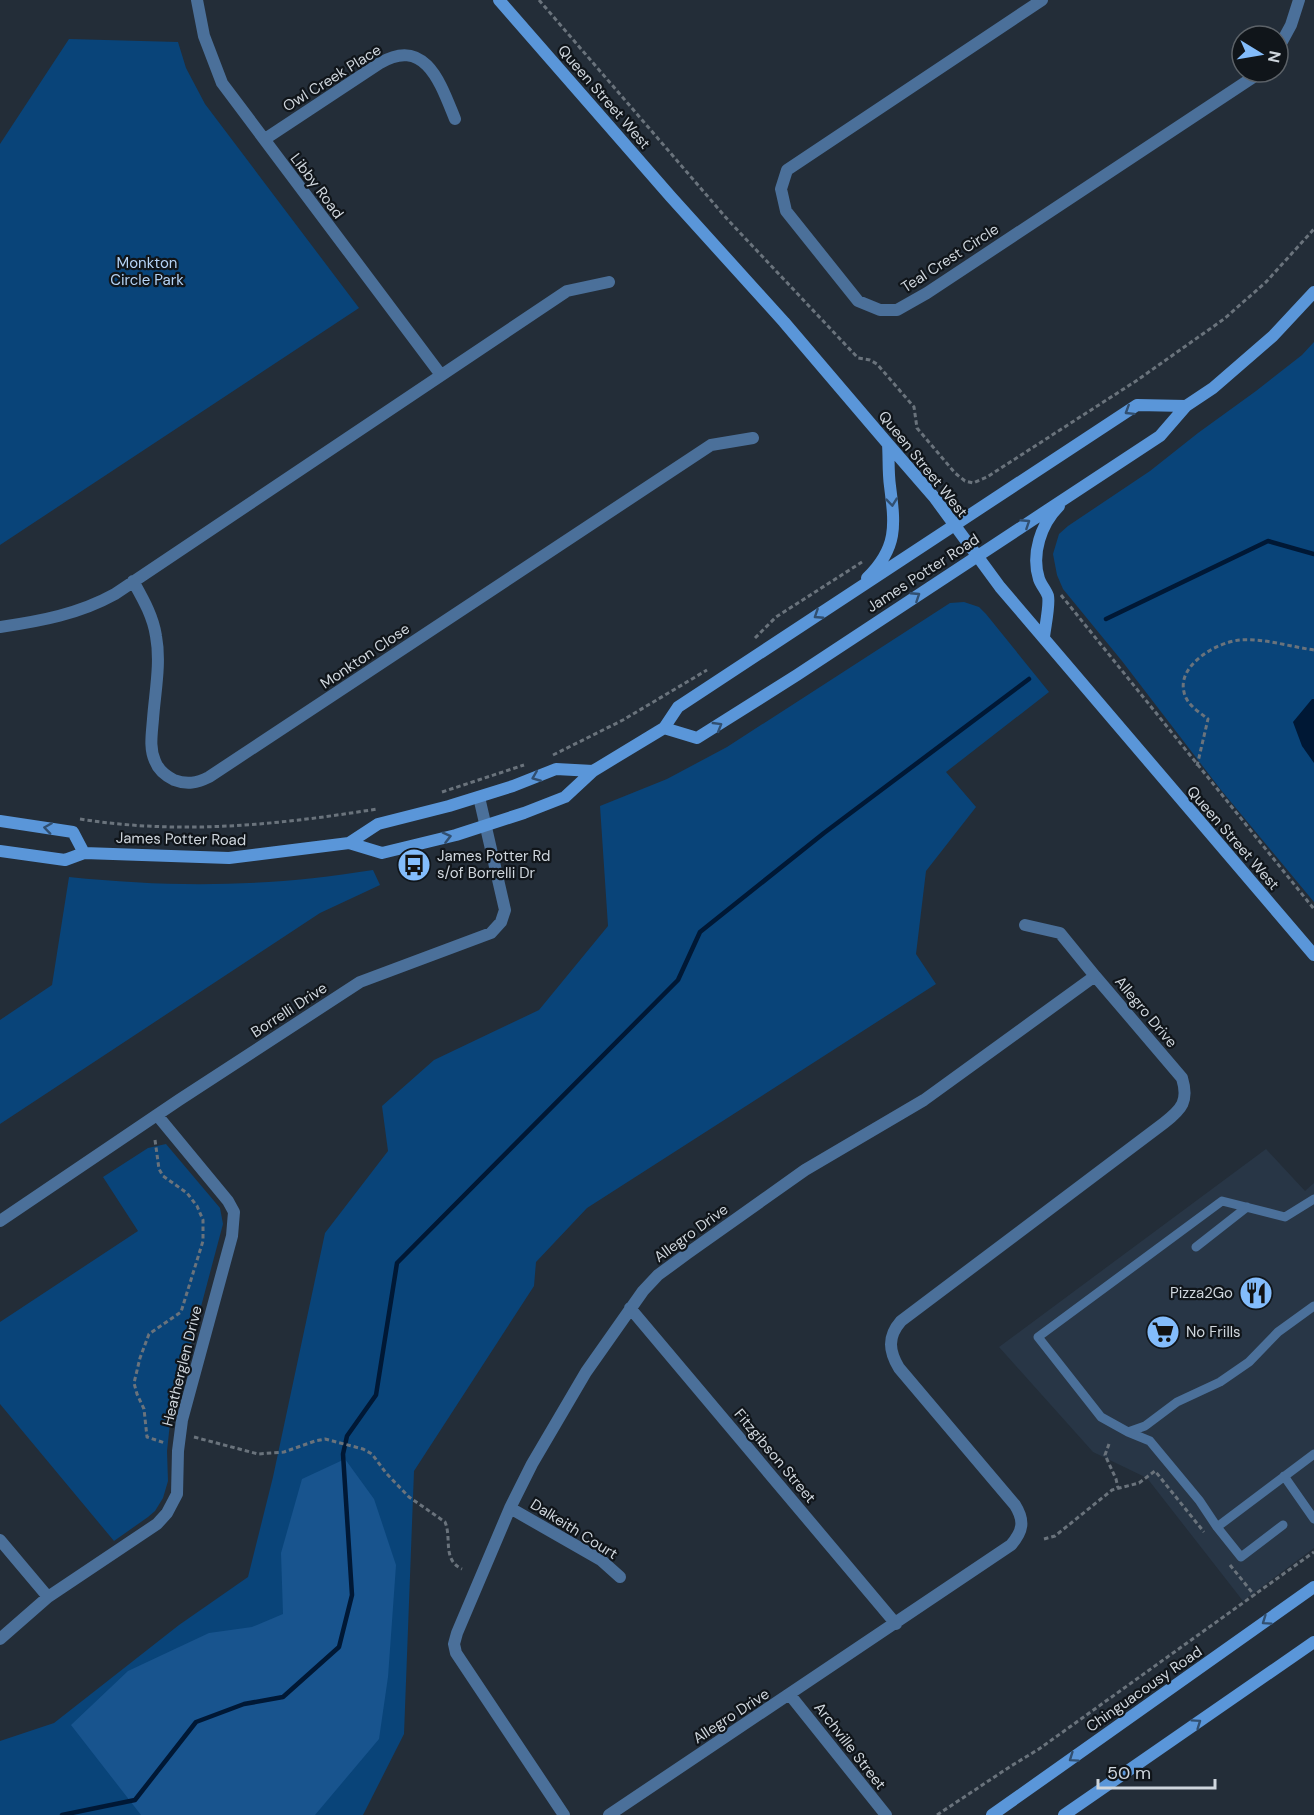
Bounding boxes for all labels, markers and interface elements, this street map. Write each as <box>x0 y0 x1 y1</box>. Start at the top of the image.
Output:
north arrow <box>1230 24 1290 84</box>
street label: Owl Creek Place <box>279 40 385 116</box>
street label: Queen Street West <box>553 41 655 153</box>
text: N <box>1263 49 1286 64</box>
street label: Libby Road <box>286 149 348 223</box>
street label: Teal Crest Circle <box>897 219 1003 297</box>
park label: Monkton Circle Park <box>110 253 184 290</box>
one-way arrow <box>1125 403 1135 415</box>
street label: Queen Street West <box>874 407 972 522</box>
one-way arrow <box>885 497 898 506</box>
one-way arrow <box>1019 519 1030 530</box>
street label: James Potter Road <box>863 529 983 617</box>
one-way arrow <box>909 592 920 603</box>
one-way arrow <box>814 608 825 619</box>
street label: Monkton Close <box>316 619 414 693</box>
one-way arrow <box>712 721 722 733</box>
one-way arrow <box>531 770 542 782</box>
street label: Queen Street West <box>1182 782 1284 894</box>
one-way arrow <box>44 822 54 835</box>
street label: James Potter Road <box>116 828 246 850</box>
one-way arrow <box>441 832 451 845</box>
place label: James Potter Rd s/of Borrelli Dr <box>437 846 550 883</box>
bus stop icon: James Potter Rd s/of Borrelli Dr <box>396 847 432 883</box>
street label: Allegro Drive <box>1110 972 1182 1052</box>
street label: Borrelli Drive <box>247 978 331 1042</box>
street label: Allegro Drive <box>650 1199 732 1267</box>
restaurant icon: Pizza2Go <box>1238 1275 1274 1311</box>
place label: Pizza2Go <box>1170 1283 1233 1303</box>
street label: Heatherglen Drive <box>157 1304 207 1428</box>
supermarket icon: No Frills <box>1145 1314 1181 1350</box>
place label: No Frills <box>1186 1322 1241 1342</box>
street label: Fitzgibson Street <box>730 1405 820 1507</box>
street label: Dalkeith Court <box>527 1494 621 1564</box>
one-way arrow <box>1262 1614 1273 1625</box>
street label: Chinguacousy Road <box>1082 1641 1206 1737</box>
street label: Allegro Drive <box>689 1684 773 1748</box>
street label: Archville Street <box>810 1698 890 1794</box>
one-way arrow <box>1190 1719 1201 1730</box>
one-way arrow <box>1068 1751 1079 1762</box>
scale bar <box>1098 1752 1215 1790</box>
text: 50 m <box>1107 1761 1151 1785</box>

